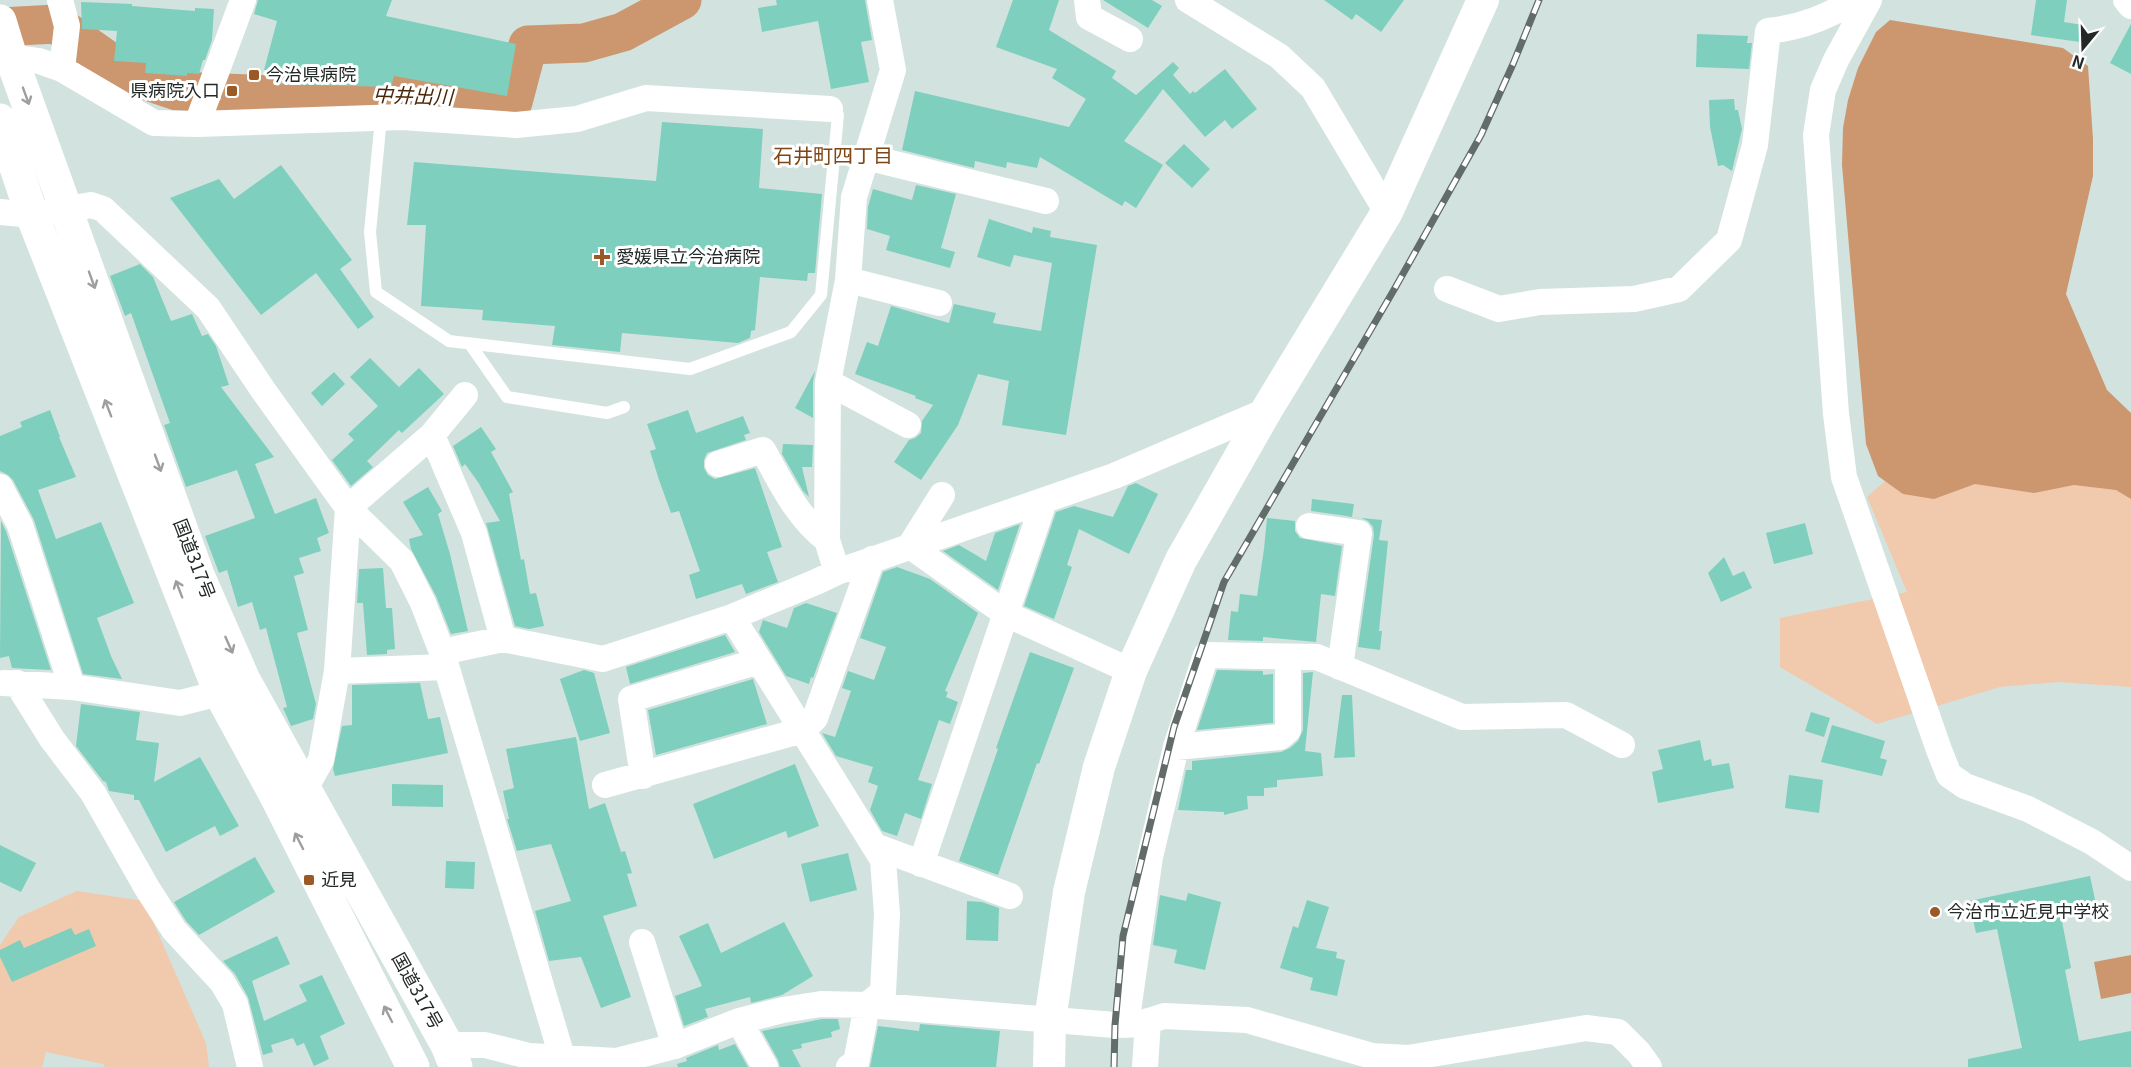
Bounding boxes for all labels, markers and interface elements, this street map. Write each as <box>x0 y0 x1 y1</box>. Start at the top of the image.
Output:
north arrow <box>2053 18 2113 78</box>
text: N <box>2068 50 2087 76</box>
place label: 今治県病院 <box>266 60 356 86</box>
marker: 今治県病院 <box>247 68 261 82</box>
place label: 県病院入口 <box>130 76 220 102</box>
water label: 中井出川 <box>373 79 456 110</box>
marker: 県病院入口 <box>225 84 239 98</box>
one-way arrow <box>21 86 32 105</box>
district label: 石井町四丁目 <box>773 140 893 169</box>
place label: 愛媛県立今治病院 <box>616 242 760 268</box>
marker: 愛媛県立今治病院 <box>593 248 611 266</box>
one-way arrow <box>88 270 99 288</box>
one-way arrow <box>102 399 113 418</box>
one-way arrow <box>154 453 165 472</box>
street label: 国道317号 <box>169 514 223 602</box>
one-way arrow <box>173 581 184 599</box>
one-way arrow <box>224 635 235 653</box>
one-way arrow <box>293 832 304 850</box>
place label: 近見 <box>321 865 357 891</box>
marker: 近見 <box>302 873 316 887</box>
place label: 今治市立近見中学校 <box>1947 897 2109 923</box>
marker: 今治市立近見中学校 <box>1928 905 1942 919</box>
street label: 国道317号 <box>387 947 450 1033</box>
one-way arrow <box>382 1006 393 1024</box>

